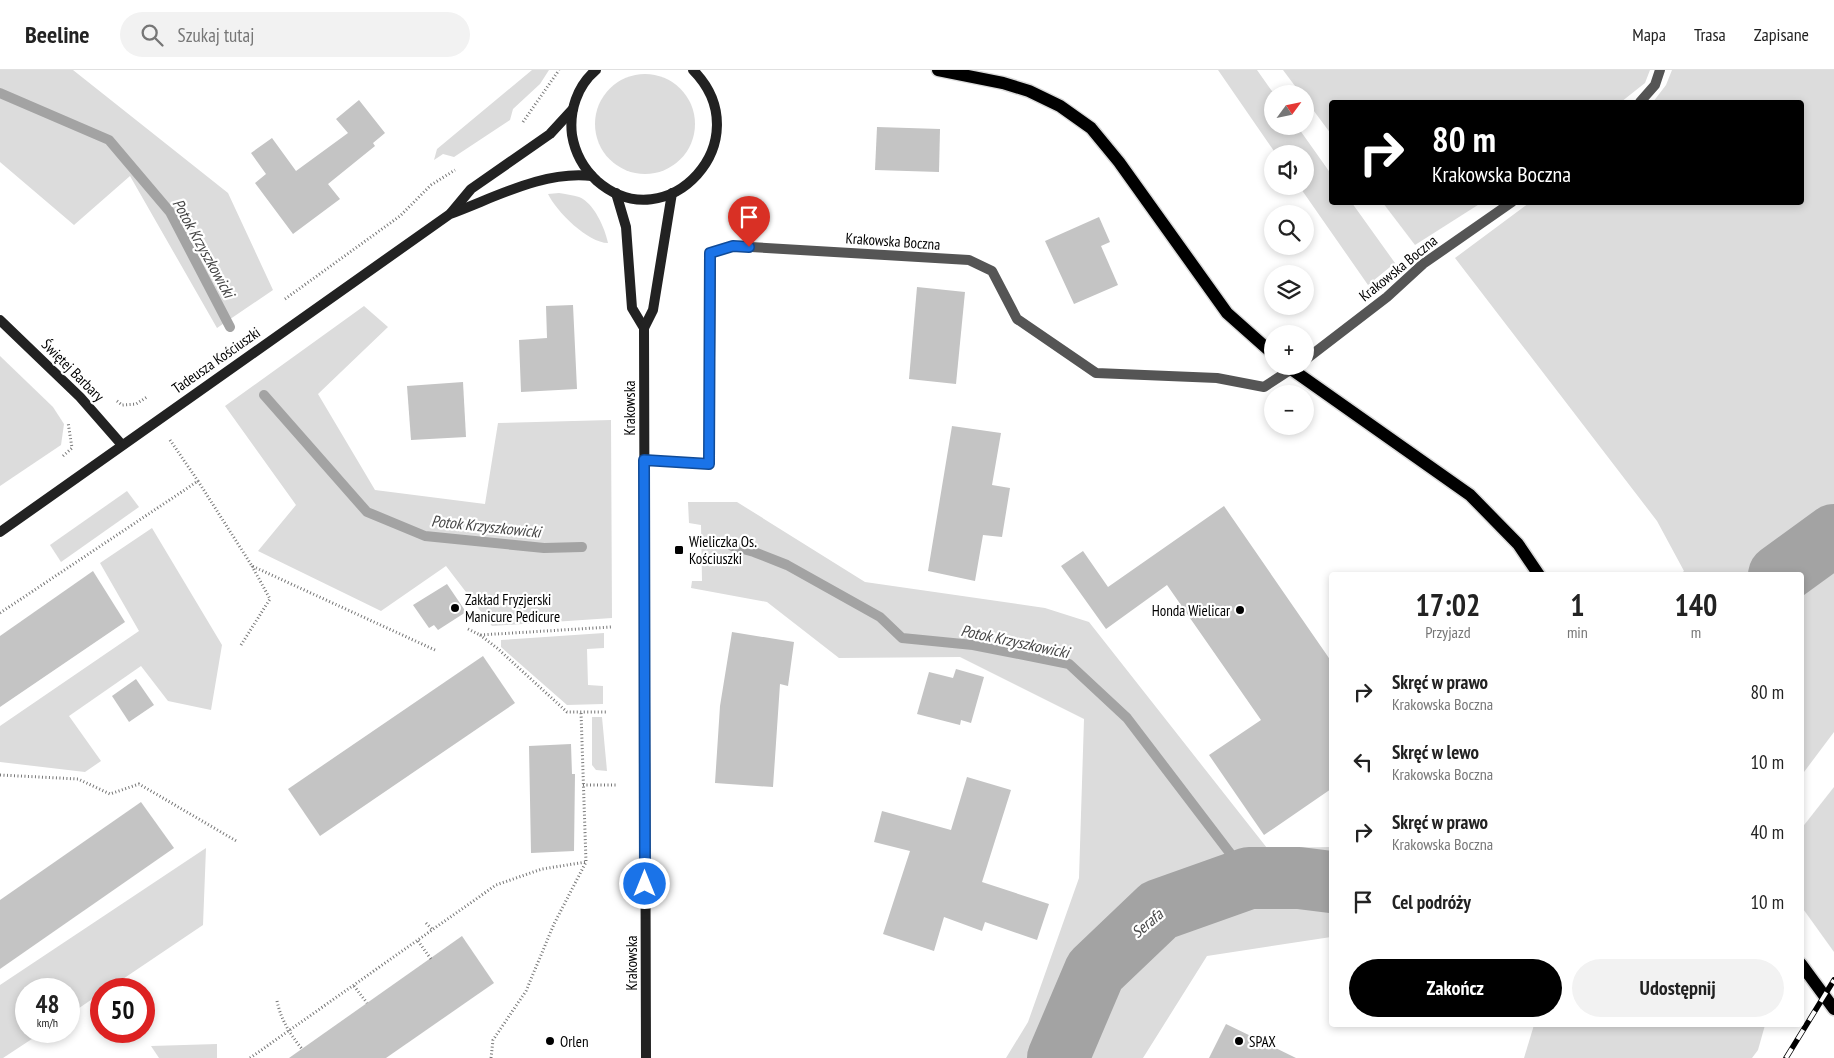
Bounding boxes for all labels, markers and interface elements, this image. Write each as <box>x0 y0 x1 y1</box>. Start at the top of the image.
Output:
search box <box>120 12 470 57</box>
text: Beeline <box>25 19 90 50</box>
icon: search <box>138 21 166 49</box>
text: Szukaj tutaj <box>178 23 254 47</box>
text: Mapa <box>1632 23 1666 46</box>
text: Trasa <box>1694 23 1726 46</box>
text: Zapisane <box>1754 23 1809 46</box>
north arrow <box>1264 85 1314 135</box>
map controls <box>1264 85 1314 435</box>
text: 80 m <box>1432 116 1496 162</box>
icon: right <box>1349 120 1414 185</box>
button: sound <box>1264 145 1314 195</box>
text: Krakowska Boczna <box>1432 160 1571 188</box>
water label: Potok Krzyszkowicki <box>169 195 241 303</box>
pin <box>728 196 770 247</box>
icon: arrive <box>735 203 763 231</box>
button: search <box>1264 205 1314 255</box>
street label: Krakowska Boczna <box>845 228 941 254</box>
street label: Krakowska Boczna <box>1355 231 1441 305</box>
button: layers <box>1264 265 1314 315</box>
street label: Tadeusza Kościuszki <box>168 323 264 397</box>
button: + <box>1264 325 1314 375</box>
street label: Świętej Barbary <box>38 335 109 406</box>
street label: Krakowska <box>620 381 639 435</box>
button: − <box>1264 385 1314 435</box>
water label: Potok Krzyszkowicki <box>430 510 544 542</box>
place label: Wieliczka Os. Kościuszki <box>689 532 757 568</box>
marker: Wieliczka Os. Kościuszki <box>673 544 685 556</box>
text: 17:02 <box>1416 585 1480 624</box>
text: 1 <box>1570 585 1585 624</box>
text: 140 <box>1674 585 1717 624</box>
place label: Zakład Fryzjerski Manicure Pedicure <box>465 590 560 626</box>
place label: Honda Wielicar <box>1152 601 1231 620</box>
marker: Zakład Fryzjerski Manicure Pedicure <box>449 602 461 614</box>
marker: Honda Wielicar <box>1234 604 1246 616</box>
water label: Potok Krzyszkowicki <box>959 620 1073 663</box>
text: Przyjazd <box>1425 622 1471 642</box>
text: min <box>1567 622 1588 642</box>
text: m <box>1691 622 1701 642</box>
text: Skręć w prawo <box>1392 670 1488 694</box>
icon: right <box>1349 678 1377 706</box>
text: 80 m <box>1751 680 1784 704</box>
text: Krakowska Boczna <box>1392 694 1493 714</box>
text: Skręć w lewo <box>1392 740 1479 764</box>
icon: left <box>1349 748 1377 776</box>
text: 10 m <box>1751 750 1784 774</box>
text: Krakowska Boczna <box>1392 764 1493 784</box>
text: Skręć w prawo <box>1392 810 1488 834</box>
icon: right <box>1349 818 1377 846</box>
text: 40 m <box>1751 820 1784 844</box>
text: Krakowska Boczna <box>1392 834 1493 854</box>
position arrow <box>618 857 670 909</box>
icon: arrive <box>1349 888 1377 916</box>
text: Cel podróży <box>1392 890 1471 914</box>
text: 10 m <box>1751 890 1784 914</box>
water label: Serafa <box>1127 903 1168 942</box>
street label: Krakowska <box>622 936 641 990</box>
button: Zakończ <box>1349 959 1562 1017</box>
button: Udostępnij <box>1572 959 1784 1017</box>
speed limit sign: 50 <box>90 978 155 1043</box>
text: 48 <box>36 988 59 1020</box>
text: km/h <box>37 1015 58 1030</box>
place label: Orlen <box>560 1032 589 1051</box>
place label: SPAX <box>1249 1032 1276 1051</box>
marker: Orlen <box>544 1035 556 1047</box>
marker: SPAX <box>1233 1035 1245 1047</box>

